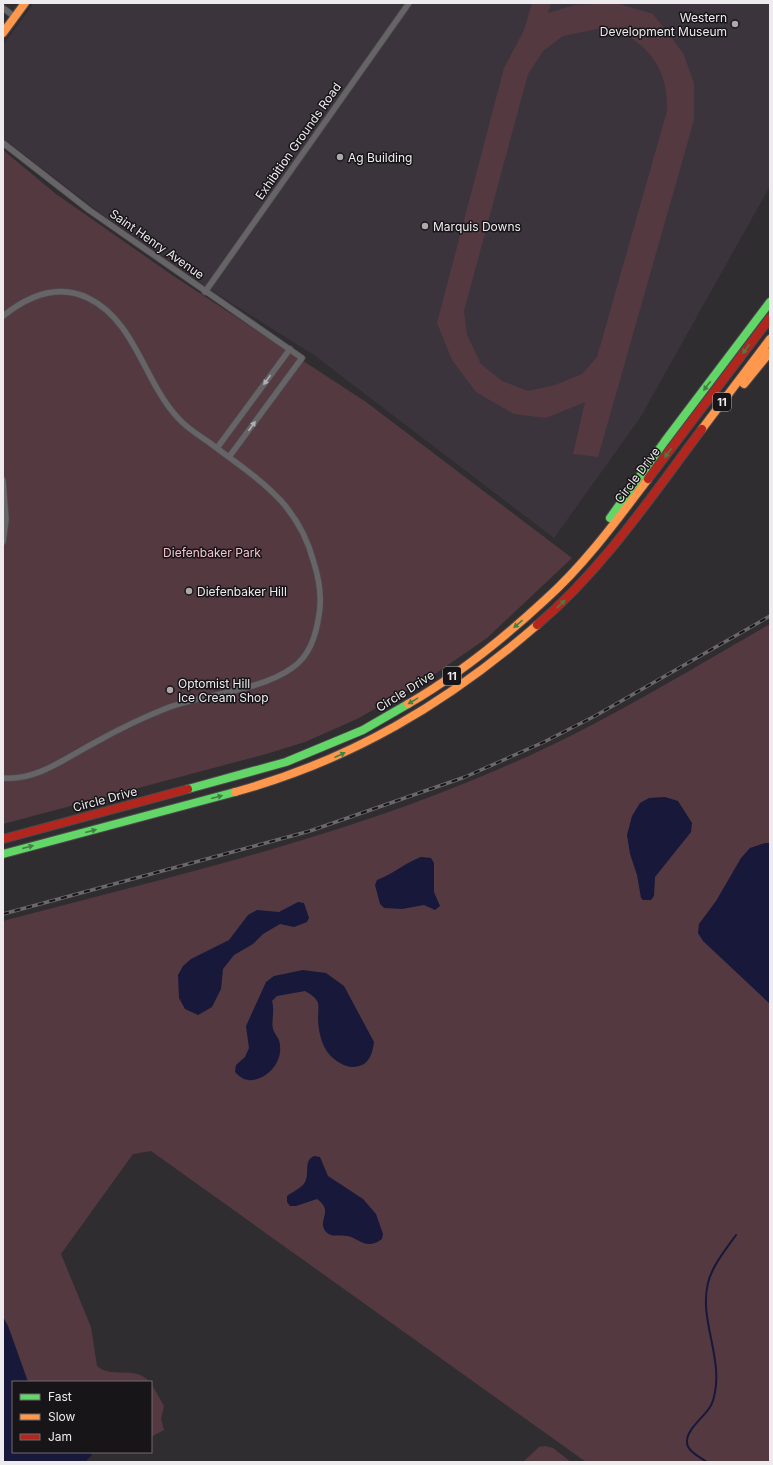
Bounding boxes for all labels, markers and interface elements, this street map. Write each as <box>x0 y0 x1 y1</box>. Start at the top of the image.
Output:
place label: Western Development Museum <box>600 10 727 39</box>
marker: Western Development Museum <box>730 19 740 29</box>
street label: Exhibition Grounds Road <box>252 80 344 202</box>
place label: Ag Building <box>348 150 412 165</box>
marker: Ag Building <box>335 152 345 162</box>
street label: Saint Henry Avenue <box>107 206 207 282</box>
place label: Marquis Downs <box>433 219 521 234</box>
marker: Marquis Downs <box>420 221 430 231</box>
one-way arrow <box>742 344 751 355</box>
one-way arrow <box>262 375 271 386</box>
one-way arrow <box>703 380 711 391</box>
road number: 11 <box>713 393 731 411</box>
one-way arrow <box>248 420 256 431</box>
street label: Circle Drive <box>611 444 663 506</box>
one-way arrow <box>664 448 672 458</box>
park label: Diefenbaker Park <box>163 545 261 560</box>
place label: Diefenbaker Hill <box>197 584 287 599</box>
marker: Diefenbaker Hill <box>184 586 194 596</box>
one-way arrow <box>556 599 566 609</box>
one-way arrow <box>513 620 524 629</box>
street label: Circle Drive <box>373 667 437 715</box>
road number: 11 <box>443 667 461 685</box>
place label: Optomist Hill Ice Cream Shop <box>178 676 269 705</box>
marker: Optomist Hill Ice Cream Shop <box>165 685 175 695</box>
one-way arrow <box>407 697 419 704</box>
one-way arrow <box>334 752 345 758</box>
street label: Circle Drive <box>71 783 139 815</box>
one-way arrow <box>211 794 223 800</box>
one-way arrow <box>86 828 98 834</box>
one-way arrow <box>22 844 35 850</box>
legend <box>12 1381 152 1453</box>
text: Fast <box>48 1389 72 1404</box>
text: Slow <box>48 1409 76 1424</box>
text: Jam <box>48 1429 72 1444</box>

